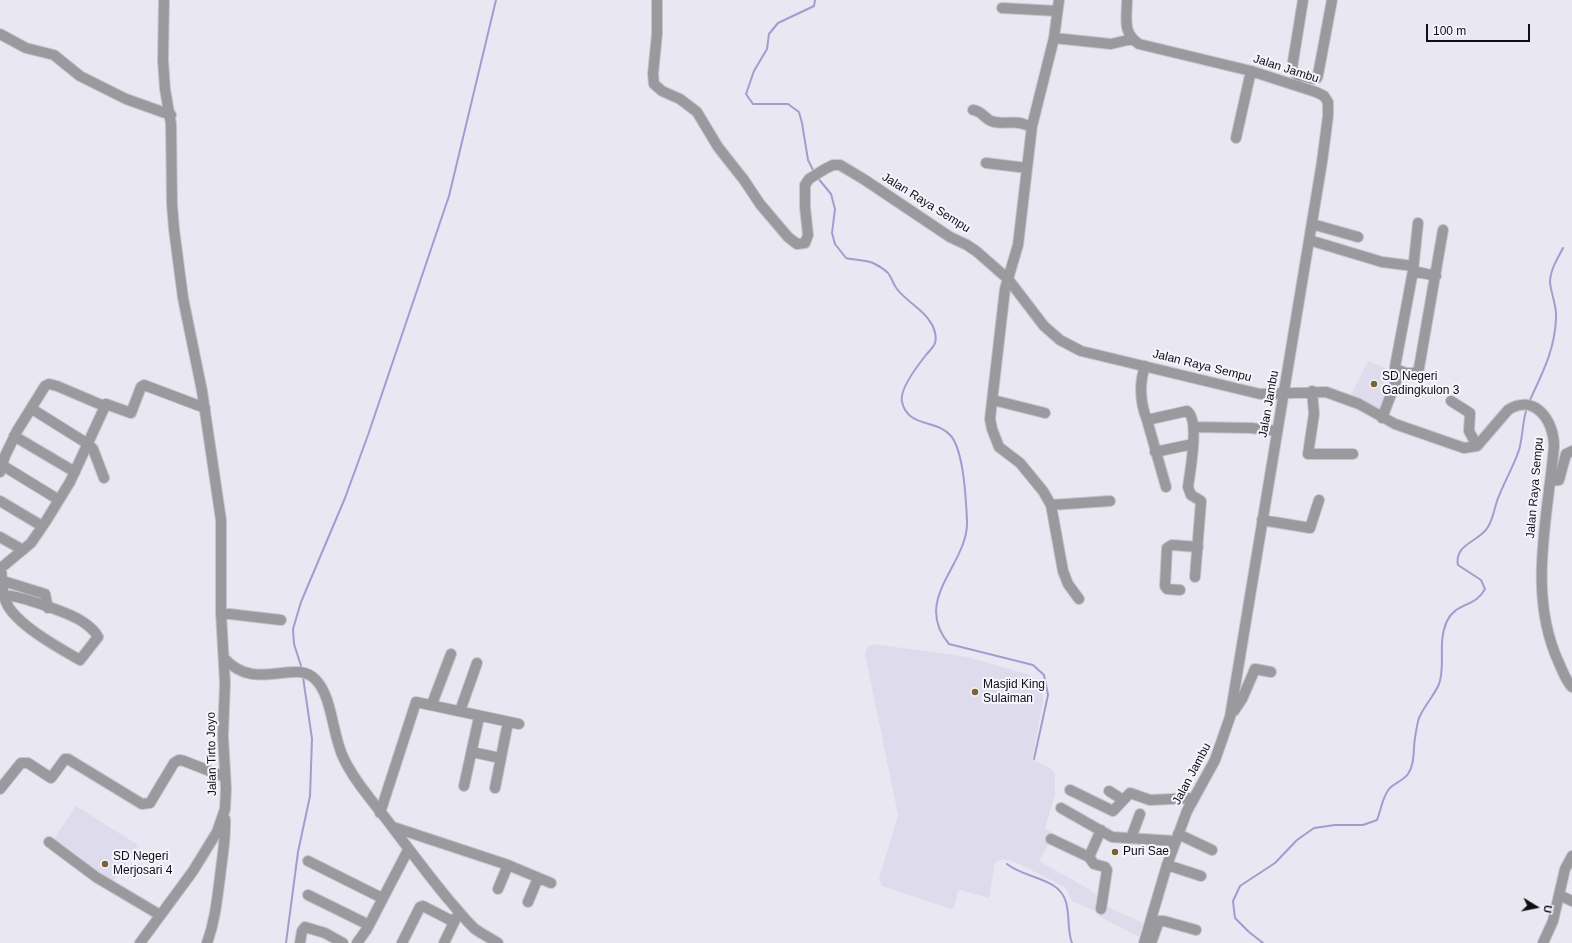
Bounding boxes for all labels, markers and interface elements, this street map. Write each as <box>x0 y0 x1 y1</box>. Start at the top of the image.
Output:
scale bar <box>1428 16 1532 42</box>
text: 100 m <box>1433 24 1466 38</box>
street label: Jalan Jambu <box>1251 52 1321 86</box>
street label: Jalan Raya Sempu <box>879 170 973 236</box>
street label: Jalan Raya Sempu <box>1151 347 1253 385</box>
street label: Jalan Jambu <box>1256 369 1282 439</box>
place label: SD Negeri Gadingkulon 3 <box>1382 370 1459 398</box>
marker: SD Negeri Gadingkulon 3 <box>1369 379 1379 389</box>
street label: Jalan Raya Sempu <box>1523 437 1547 539</box>
place label: Masjid King Sulaiman <box>983 678 1045 706</box>
marker: Masjid King Sulaiman <box>970 687 980 697</box>
street label: Jalan Tirto Joyo <box>204 712 220 796</box>
street label: Jalan Jambu <box>1170 741 1214 807</box>
place label: Puri Sae <box>1123 845 1169 859</box>
marker: Puri Sae <box>1110 847 1120 857</box>
place label: SD Negeri Merjosari 4 <box>113 850 172 878</box>
marker: SD Negeri Merjosari 4 <box>100 859 110 869</box>
north arrow <box>1516 887 1556 927</box>
text: U <box>1541 904 1554 914</box>

